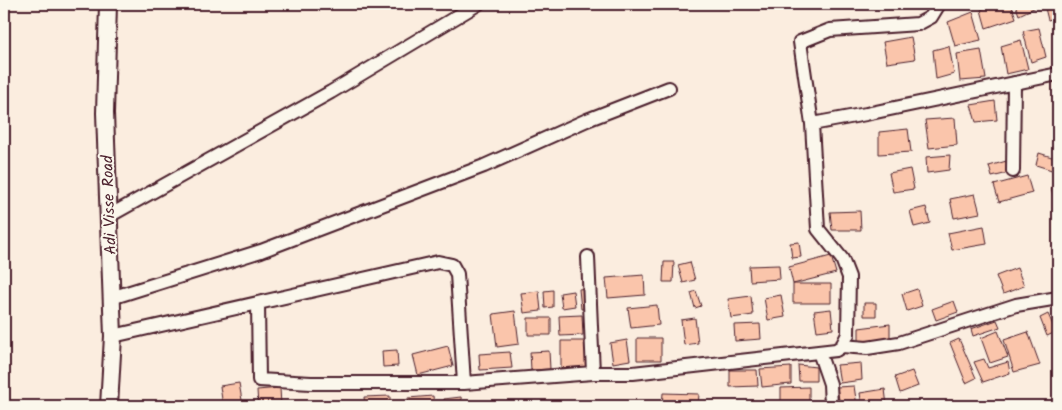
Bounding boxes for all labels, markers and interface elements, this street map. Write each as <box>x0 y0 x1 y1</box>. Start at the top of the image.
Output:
street label: Adi Visse Road <box>95 154 124 255</box>

